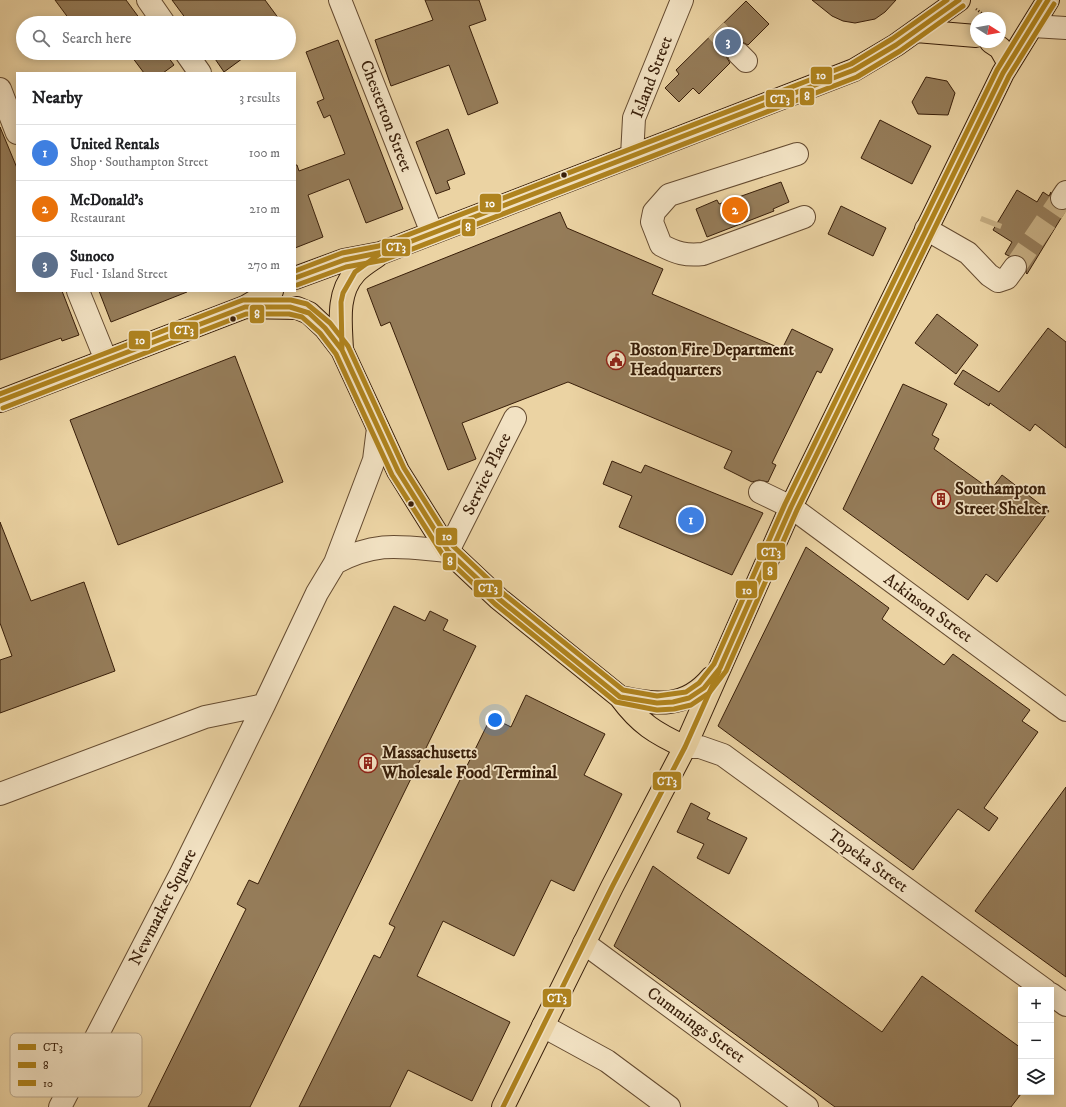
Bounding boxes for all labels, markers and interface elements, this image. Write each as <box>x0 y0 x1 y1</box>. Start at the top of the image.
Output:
north arrow <box>970 12 1006 48</box>
search box <box>16 16 296 60</box>
icon: search <box>30 27 52 49</box>
pin: 3 <box>715 27 741 57</box>
text: Search here <box>62 29 131 48</box>
street label: Island Street <box>626 32 678 121</box>
street label: Chesterton Street <box>355 57 418 176</box>
line badge: 10 <box>810 66 833 85</box>
text: 10 <box>816 69 826 83</box>
text: Nearby <box>32 87 82 109</box>
line badge: 8 <box>799 87 815 106</box>
line badge: CT3 <box>765 89 795 108</box>
text: 3 results <box>239 90 280 106</box>
text: 8 <box>804 90 810 104</box>
text: CT3 <box>770 93 790 107</box>
text: United Rentals <box>70 135 159 154</box>
text: 1 <box>43 145 47 161</box>
text: 100 m <box>249 145 280 161</box>
text: Shop · Southampton Street <box>70 154 208 170</box>
unlabelled marker <box>559 170 569 180</box>
text: McDonald's <box>70 191 143 210</box>
line badge: 10 <box>479 193 502 213</box>
pin: 2 <box>722 195 748 225</box>
text: 10 <box>485 197 495 211</box>
text: 2 <box>42 201 48 217</box>
text: 210 m <box>249 201 280 217</box>
text: Restaurant <box>70 210 126 226</box>
line badge: 8 <box>461 218 476 237</box>
text: 8 <box>465 221 471 235</box>
line badge: CT3 <box>381 238 411 257</box>
text: CT3 <box>386 241 406 255</box>
text: Sunoco <box>70 247 114 266</box>
text: 3 <box>43 257 47 273</box>
text: 270 m <box>248 257 280 273</box>
text: Fuel · Island Street <box>70 266 168 282</box>
line badge: 8 <box>249 304 265 324</box>
text: 8 <box>254 308 260 322</box>
unlabelled marker <box>228 314 238 324</box>
line badge: CT3 <box>169 321 199 340</box>
text: CT3 <box>174 324 194 338</box>
line badge: 10 <box>128 330 151 350</box>
text: 10 <box>135 334 145 348</box>
place label: Boston Fire Department Headquarters <box>630 339 795 381</box>
public building icon: Boston Fire Department Headquarters <box>605 349 627 371</box>
street label: Service Place <box>458 429 516 519</box>
place label: Southampton Street Shelter <box>955 478 1048 520</box>
building icon: Southampton Street Shelter <box>930 488 952 510</box>
unlabelled marker <box>406 499 416 509</box>
pin: 1 <box>678 505 704 535</box>
line badge: 10 <box>435 527 458 546</box>
text: 10 <box>442 530 452 544</box>
line badge: CT3 <box>756 542 786 561</box>
text: CT3 <box>761 546 781 560</box>
line badge: 8 <box>442 552 457 571</box>
text: 8 <box>447 555 453 569</box>
line badge: 8 <box>762 561 778 581</box>
text: 8 <box>767 565 773 579</box>
street label: Atkinson Street <box>879 568 977 648</box>
line badge: CT3 <box>473 579 503 598</box>
line badge: 10 <box>735 580 758 599</box>
text: CT3 <box>478 582 498 596</box>
text: 10 <box>742 584 752 598</box>
your location <box>485 710 505 730</box>
place label: Massachusetts Wholesale Food Terminal <box>381 742 558 784</box>
building icon: Massachusetts Wholesale Food Terminal <box>357 752 379 774</box>
line badge: CT3 <box>652 771 682 791</box>
text: CT3 <box>657 775 677 789</box>
street label: Topeka Street <box>823 824 913 898</box>
street label: Newmarket Square <box>124 845 202 969</box>
street label: Cummings Street <box>643 982 750 1068</box>
map controls <box>1018 987 1054 1095</box>
button: + <box>1018 987 1054 1023</box>
line badge: CT3 <box>542 988 572 1008</box>
text: CT3 <box>547 992 567 1006</box>
button: − <box>1018 1023 1054 1059</box>
legend <box>10 1033 142 1097</box>
text: CT3 <box>43 1041 63 1055</box>
text: 8 <box>43 1059 49 1073</box>
button: layers <box>1018 1059 1054 1095</box>
text: 10 <box>43 1077 53 1091</box>

